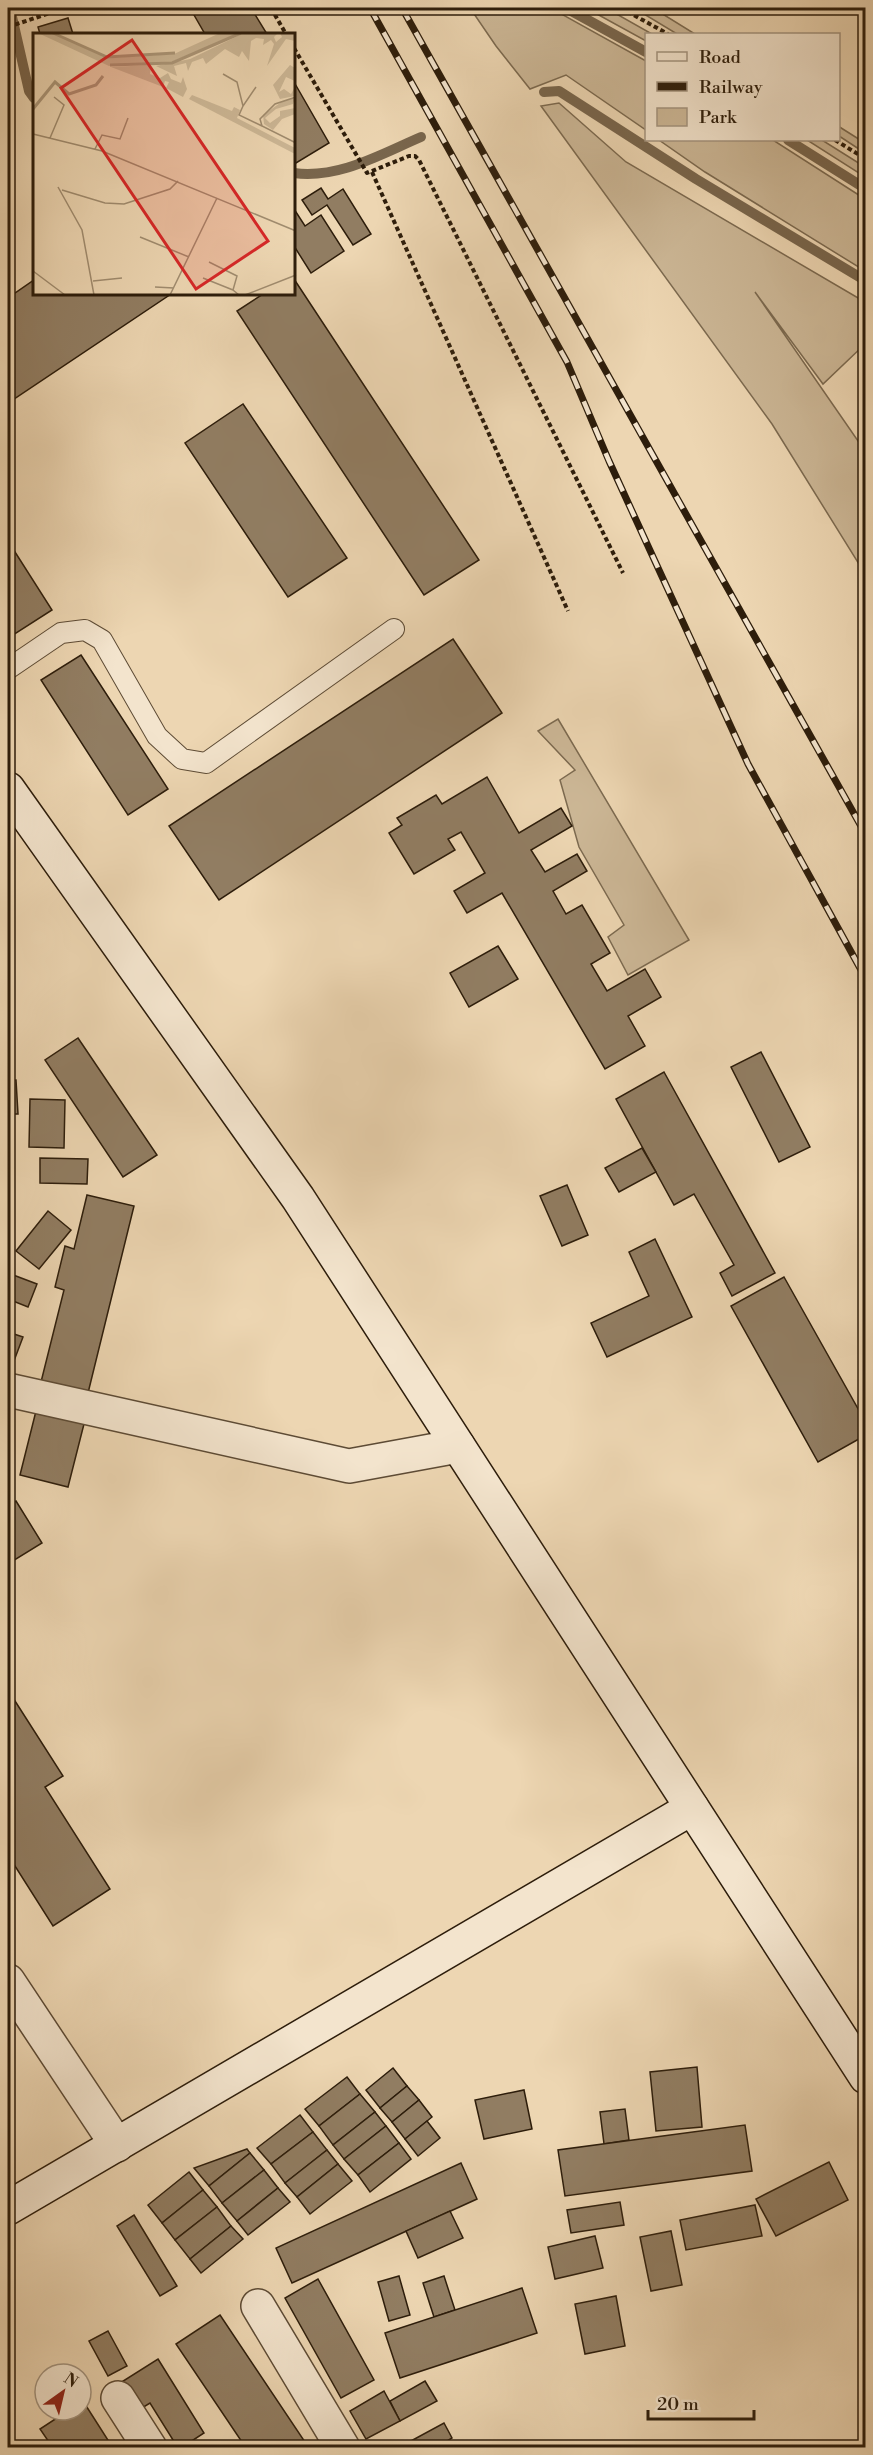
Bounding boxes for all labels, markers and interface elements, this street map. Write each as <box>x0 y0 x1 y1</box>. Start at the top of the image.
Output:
inset map <box>33 33 296 296</box>
legend <box>645 33 840 141</box>
text: Road <box>699 46 742 69</box>
text: Railway <box>699 76 763 99</box>
text: Park <box>699 106 738 129</box>
north arrow <box>33 2362 93 2422</box>
text: N <box>60 2369 82 2392</box>
scale bar <box>648 2383 754 2421</box>
text: 20 m <box>657 2393 699 2416</box>

